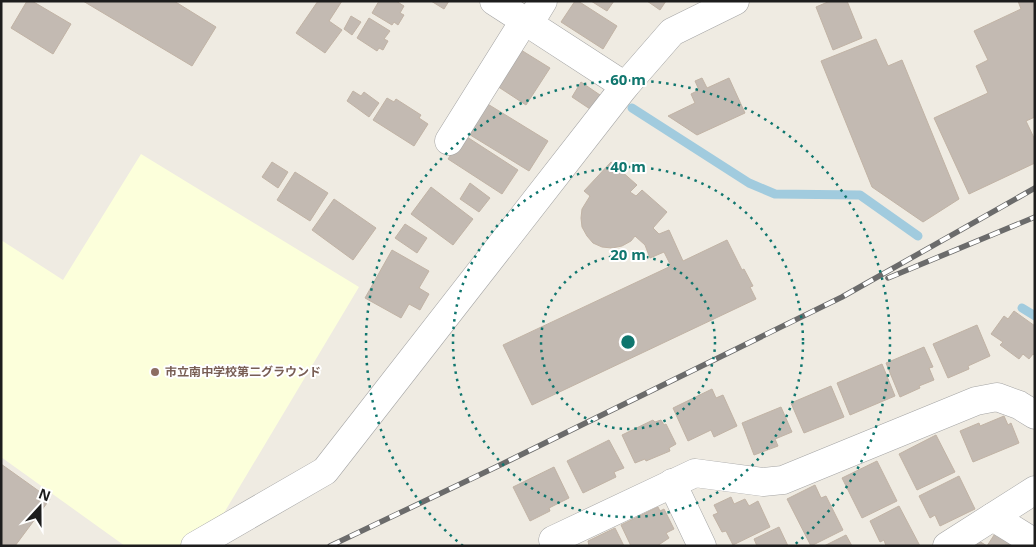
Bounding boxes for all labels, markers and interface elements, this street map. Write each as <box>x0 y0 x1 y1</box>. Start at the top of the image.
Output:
text: 60 m <box>610 69 646 89</box>
text: 40 m <box>610 156 646 176</box>
text: 20 m <box>610 244 646 264</box>
centre of rings <box>619 333 637 351</box>
place label: 市立南中学校第二グラウンド <box>165 363 321 380</box>
marker: 市立南中学校第二グラウンド <box>149 366 161 378</box>
north arrow <box>15 482 65 532</box>
text: N <box>36 483 54 505</box>

